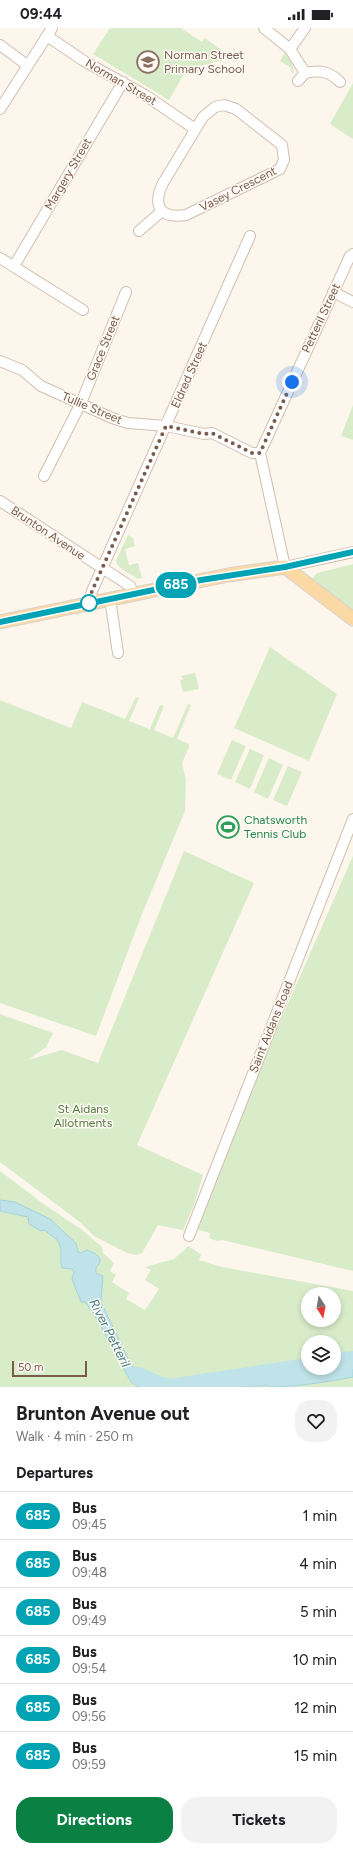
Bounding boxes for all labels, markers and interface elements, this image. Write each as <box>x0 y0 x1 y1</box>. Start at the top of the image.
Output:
text: 09:44 <box>20 5 62 23</box>
place label: Norman Street Primary School <box>164 48 245 76</box>
school or university icon: Norman Street Primary School <box>135 49 161 75</box>
street label: Norman Street <box>83 56 159 108</box>
street label: Margery Street <box>42 135 95 213</box>
street label: Vasey Crescent <box>197 163 279 214</box>
street label: Petteril Street <box>299 281 343 355</box>
street label: Grace Street <box>84 313 123 383</box>
street label: Eldred Street <box>168 339 210 410</box>
your location <box>282 372 302 392</box>
street label: Tullie Street <box>60 389 125 427</box>
street label: Brunton Avenue <box>8 503 88 563</box>
line badge: 685 <box>153 572 199 598</box>
text: 685 <box>164 576 188 593</box>
unlabelled marker <box>80 594 98 612</box>
place label: Chatsworth Tennis Club <box>244 813 307 841</box>
sports icon: Chatsworth Tennis Club <box>215 814 241 840</box>
street label: Saint Aidans Road <box>246 979 296 1075</box>
park label: St Aidans Allotments <box>54 1102 113 1130</box>
north arrow <box>301 1287 341 1327</box>
map controls <box>301 1287 341 1375</box>
water label: River Petteril <box>86 1296 134 1370</box>
button: layers <box>301 1335 341 1375</box>
scale bar <box>12 1359 87 1378</box>
text: 50 m <box>18 1361 43 1374</box>
button: heart <box>295 1400 337 1442</box>
text: Brunton Avenue out <box>16 1402 190 1425</box>
text: Walk · 4 min · 250 m <box>16 1429 133 1444</box>
text: Departures <box>16 1464 93 1482</box>
text: Bus <box>72 1499 97 1517</box>
text: 685 <box>26 1507 50 1524</box>
text: 1 min <box>302 1507 337 1525</box>
text: 09:45 <box>72 1517 107 1532</box>
text: Bus <box>72 1547 97 1565</box>
text: 685 <box>26 1555 50 1572</box>
text: 4 min <box>299 1555 337 1573</box>
text: 09:48 <box>72 1565 107 1580</box>
text: Bus <box>72 1595 97 1613</box>
text: 685 <box>26 1603 50 1620</box>
text: 5 min <box>300 1603 337 1621</box>
text: 09:49 <box>72 1613 106 1628</box>
text: Bus <box>72 1643 97 1661</box>
text: 685 <box>26 1651 50 1668</box>
text: 10 min <box>293 1651 337 1669</box>
text: 09:54 <box>72 1661 107 1676</box>
text: Bus <box>72 1691 97 1709</box>
text: 685 <box>26 1699 50 1716</box>
text: 12 min <box>294 1699 337 1717</box>
text: 09:56 <box>72 1709 106 1724</box>
text: Bus <box>72 1739 97 1757</box>
text: 685 <box>26 1747 50 1764</box>
text: 15 min <box>294 1747 337 1765</box>
text: 09:59 <box>72 1757 106 1772</box>
button: Directions <box>16 1797 173 1843</box>
button: Tickets <box>181 1797 337 1843</box>

